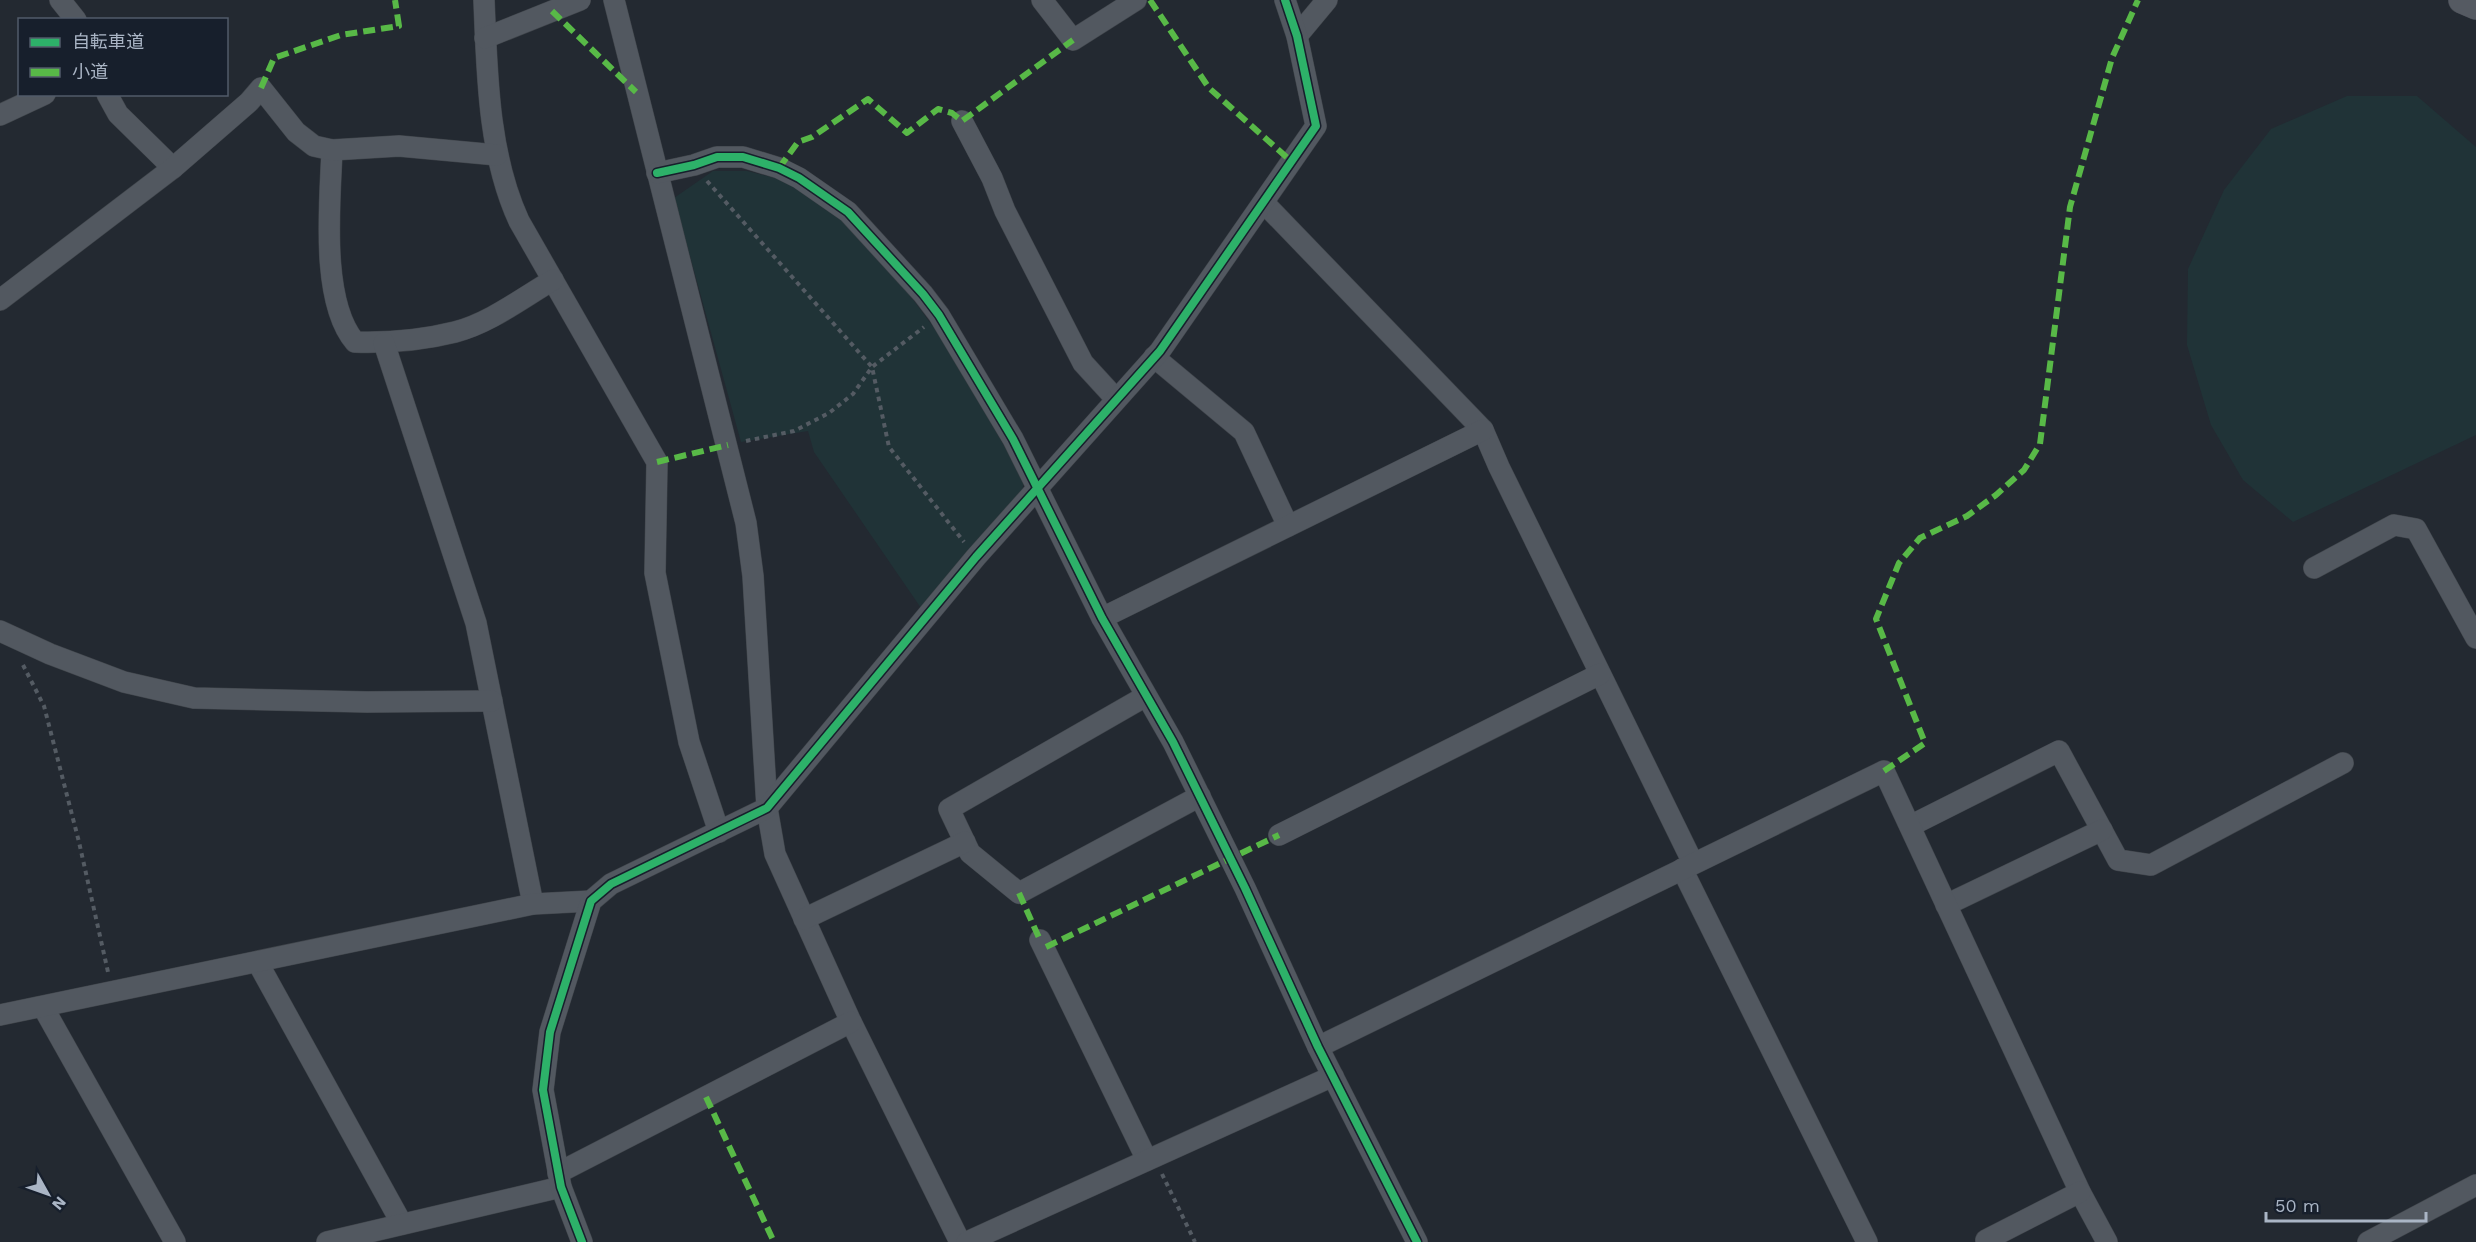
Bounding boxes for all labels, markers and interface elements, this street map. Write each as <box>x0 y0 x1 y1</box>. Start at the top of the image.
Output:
legend <box>18 18 228 96</box>
text: 自転車道 <box>72 31 144 52</box>
text: 小道 <box>72 61 108 82</box>
north arrow <box>18 1164 78 1224</box>
scale bar <box>2266 1185 2426 1223</box>
text: N <box>48 1193 70 1214</box>
text: 50 m <box>2275 1195 2320 1216</box>

